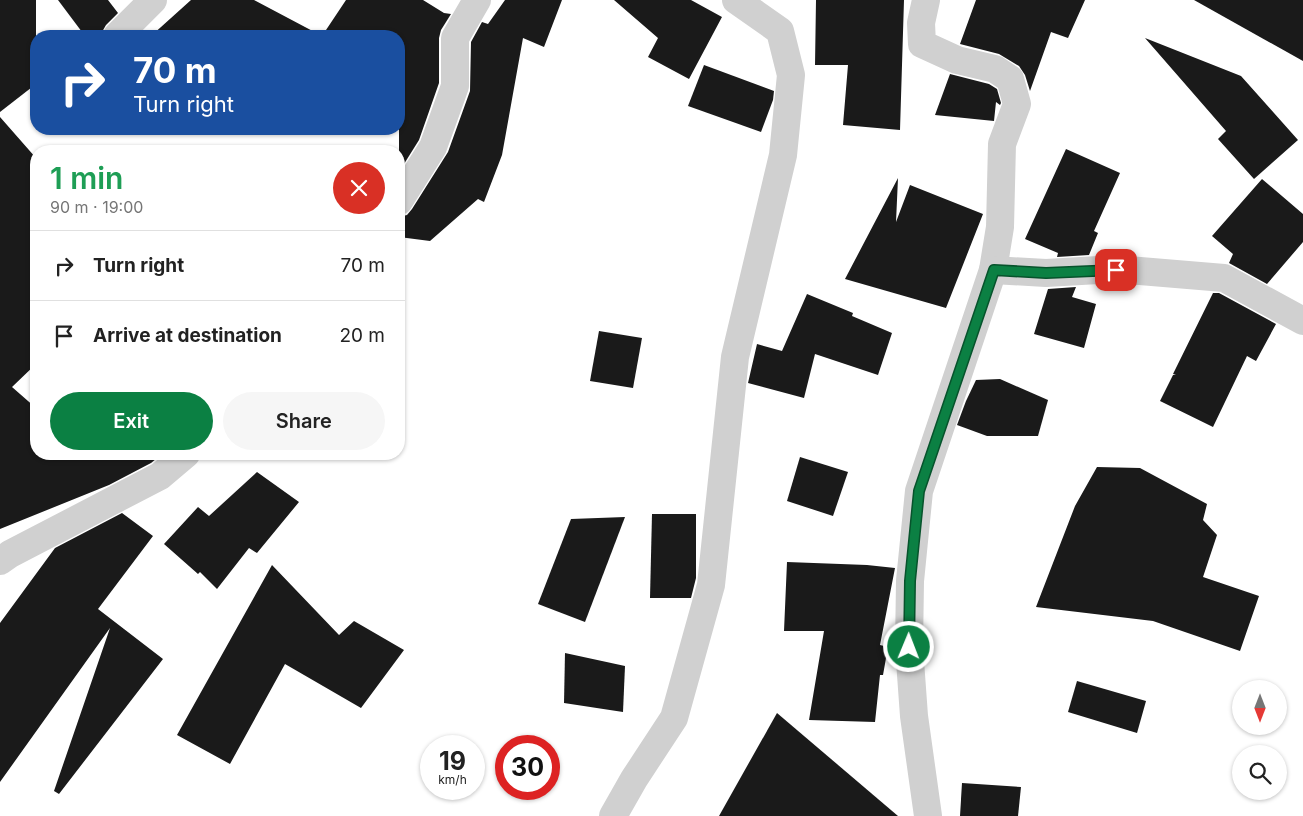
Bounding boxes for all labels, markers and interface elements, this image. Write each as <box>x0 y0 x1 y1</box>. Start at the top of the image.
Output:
text: 70 m <box>133 49 217 91</box>
icon: right <box>50 50 115 115</box>
text: Turn right <box>133 91 234 117</box>
text: 1 min <box>50 160 123 196</box>
button: close <box>333 162 385 214</box>
text: 90 m · 19:00 <box>50 197 143 217</box>
pin <box>1095 249 1137 291</box>
icon: right <box>50 252 78 280</box>
text: Turn right <box>93 254 184 277</box>
text: 70 m <box>341 254 385 277</box>
icon: arrive <box>1102 256 1130 284</box>
icon: arrive <box>50 322 78 350</box>
text: Arrive at destination <box>93 324 282 347</box>
text: 20 m <box>339 324 385 347</box>
button: Exit <box>50 392 213 450</box>
button: Share <box>223 392 385 450</box>
position arrow <box>882 620 934 672</box>
north arrow <box>1232 680 1288 735</box>
map controls <box>1232 680 1287 800</box>
speed limit sign: 30 <box>495 735 560 800</box>
button: search <box>1232 745 1287 800</box>
text: 19 <box>439 746 466 776</box>
text: km/h <box>438 772 467 787</box>

